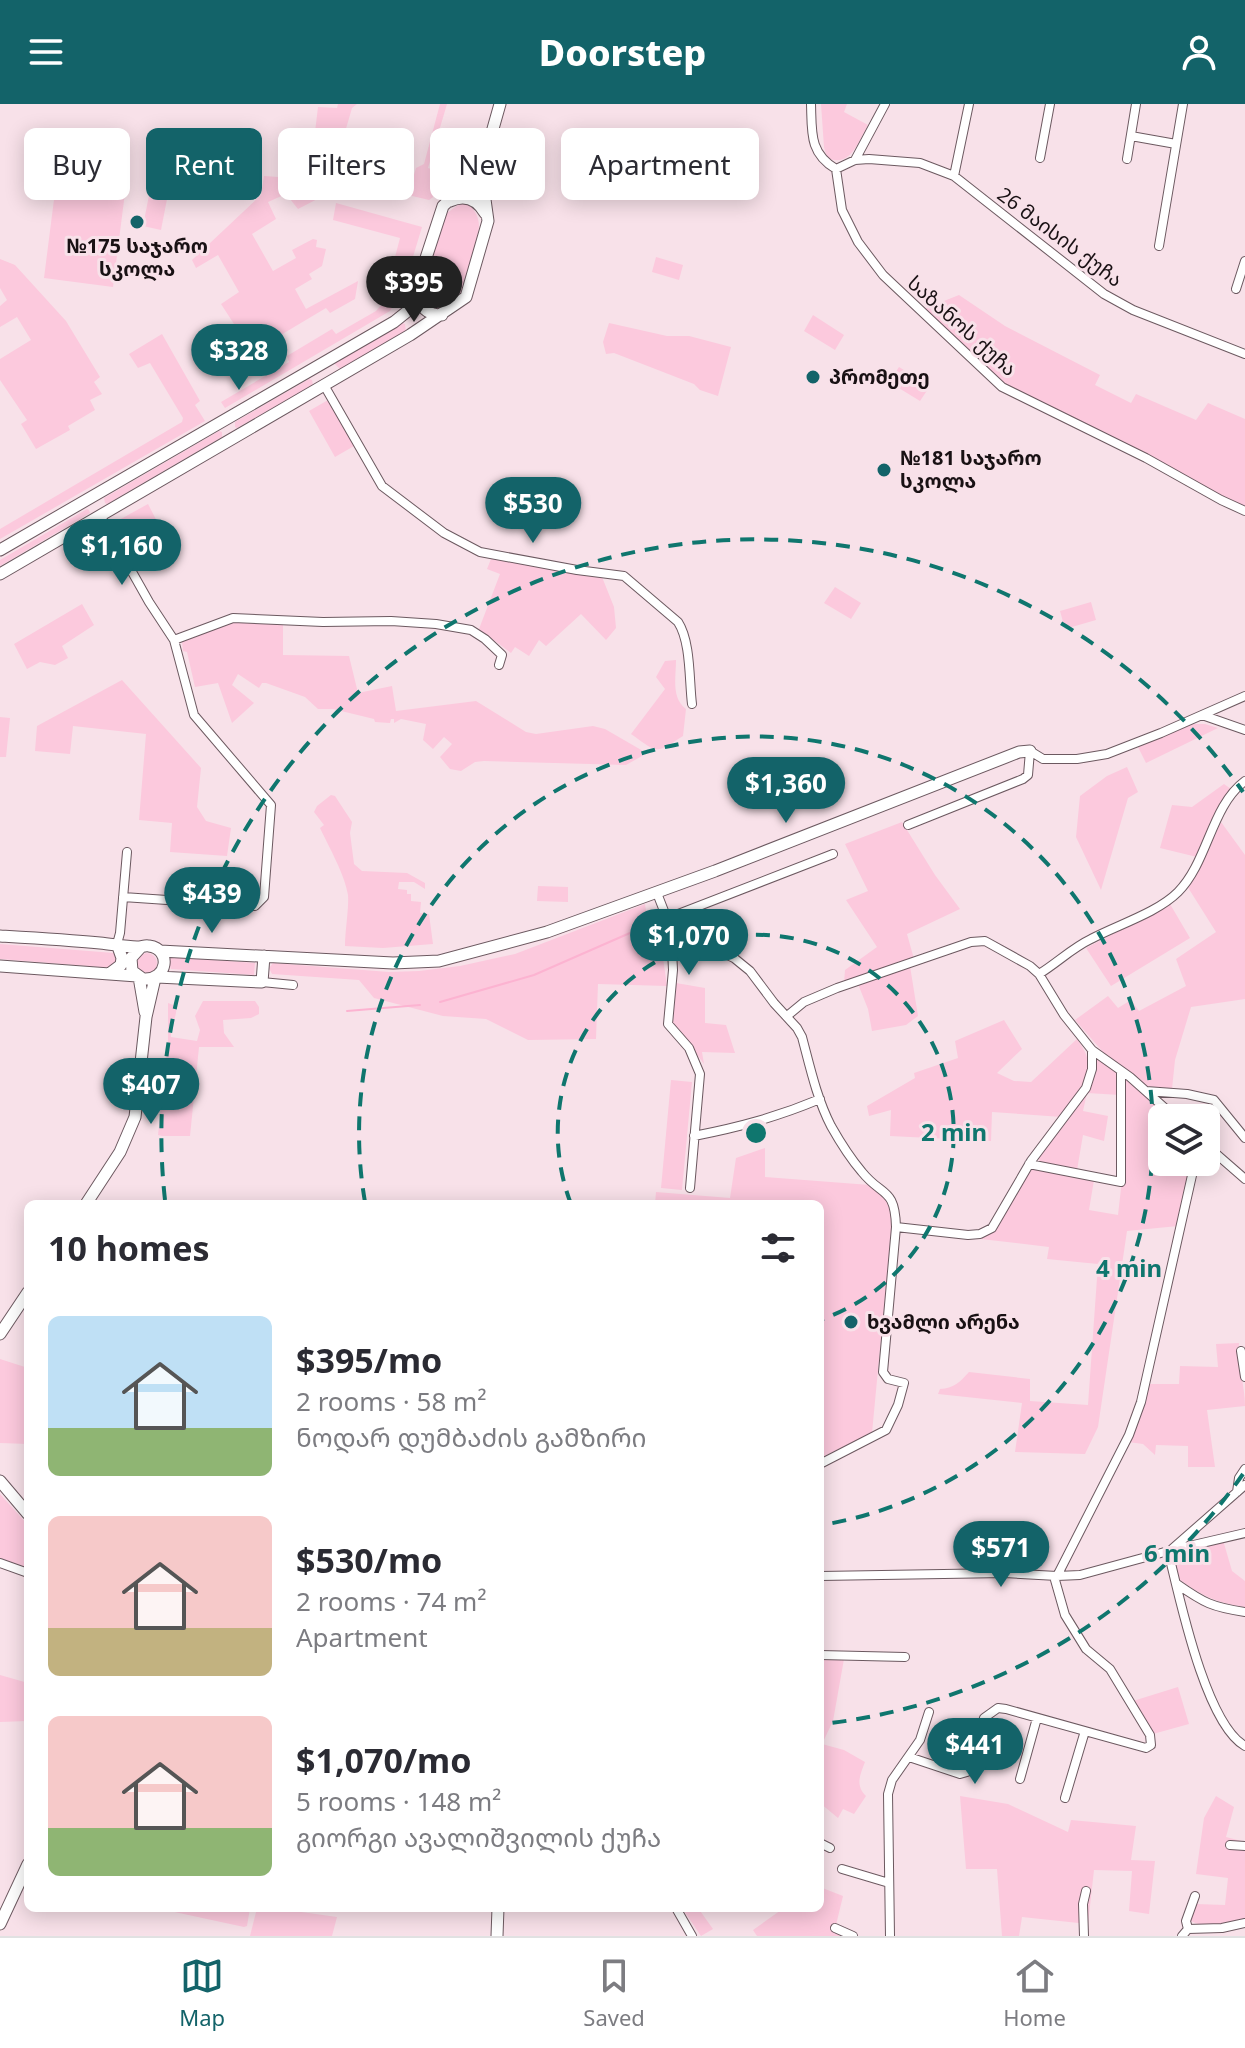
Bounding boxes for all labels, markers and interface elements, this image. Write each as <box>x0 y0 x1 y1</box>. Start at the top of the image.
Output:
text: Doorstep <box>539 28 706 77</box>
icon: menu <box>24 30 68 74</box>
icon: person <box>1177 30 1221 74</box>
chip: Buy <box>24 128 130 200</box>
chip: Rent <box>146 128 262 200</box>
chip: Filters <box>278 128 414 200</box>
chip: New <box>430 128 545 200</box>
chip: Apartment <box>561 128 759 200</box>
street label: 26 მაისის ქუჩა <box>992 181 1128 293</box>
marker: №175 საჯარო სკოლა <box>128 213 146 231</box>
place label: №175 საჯარო სკოლა <box>66 232 208 282</box>
pin: $395 <box>367 256 461 324</box>
text: $395 <box>384 264 444 300</box>
street label: საზანოს ქუჩა <box>902 269 1023 382</box>
pin: $328 <box>192 324 286 392</box>
text: $328 <box>209 332 269 368</box>
place label: პრომეთე <box>829 363 930 390</box>
marker: პრომეთე <box>804 368 822 386</box>
place label: №181 საჯარო სკოლა <box>900 444 1042 494</box>
marker: №181 საჯარო სკოლა <box>875 461 893 479</box>
pin: $530 <box>486 477 580 545</box>
text: $530 <box>503 485 563 521</box>
pin: $1,160 <box>57 519 187 587</box>
text: $1,160 <box>81 527 163 563</box>
pin: $1,360 <box>721 757 851 825</box>
text: $1,360 <box>745 765 827 801</box>
pin: $439 <box>165 867 259 935</box>
text: $439 <box>182 875 242 911</box>
pin: $1,070 <box>624 909 754 977</box>
text: $1,070 <box>648 917 730 953</box>
pin: $407 <box>104 1058 198 1126</box>
text: $407 <box>121 1066 181 1102</box>
map controls <box>1148 1104 1220 1176</box>
button: layers <box>1148 1104 1220 1176</box>
text: 2 min <box>921 1115 987 1148</box>
centre of rings <box>742 1119 770 1147</box>
text: 10 homes <box>48 1225 210 1271</box>
icon: filters <box>756 1226 800 1270</box>
text: 4 min <box>1096 1251 1162 1284</box>
place label: ხვამლი არენა <box>867 1308 1020 1335</box>
marker: ხვამლი არენა <box>842 1313 860 1331</box>
text: $395/mo <box>296 1337 442 1383</box>
icon: home <box>112 1348 208 1444</box>
text: 2 rooms · 58 m² <box>296 1383 486 1419</box>
text: ნოდარ დუმბაძის გამზირი <box>296 1419 646 1455</box>
pin: $571 <box>954 1521 1048 1589</box>
text: $571 <box>971 1529 1031 1565</box>
text: 6 min <box>1144 1536 1210 1569</box>
text: $530/mo <box>296 1537 442 1583</box>
icon: home <box>112 1548 208 1644</box>
text: 2 rooms · 74 m² <box>296 1583 486 1619</box>
text: Apartment <box>296 1619 428 1655</box>
pin: $441 <box>928 1718 1022 1786</box>
text: $441 <box>945 1726 1005 1762</box>
text: $1,070/mo <box>296 1737 471 1783</box>
icon: home <box>112 1748 208 1844</box>
text: 5 rooms · 148 m² <box>296 1783 501 1819</box>
text: გიორგი ავალიშვილის ქუჩა <box>296 1819 661 1855</box>
tab: Map <box>179 1954 225 2032</box>
tab: Saved <box>583 1954 645 2032</box>
tab: Home <box>1003 1954 1066 2032</box>

